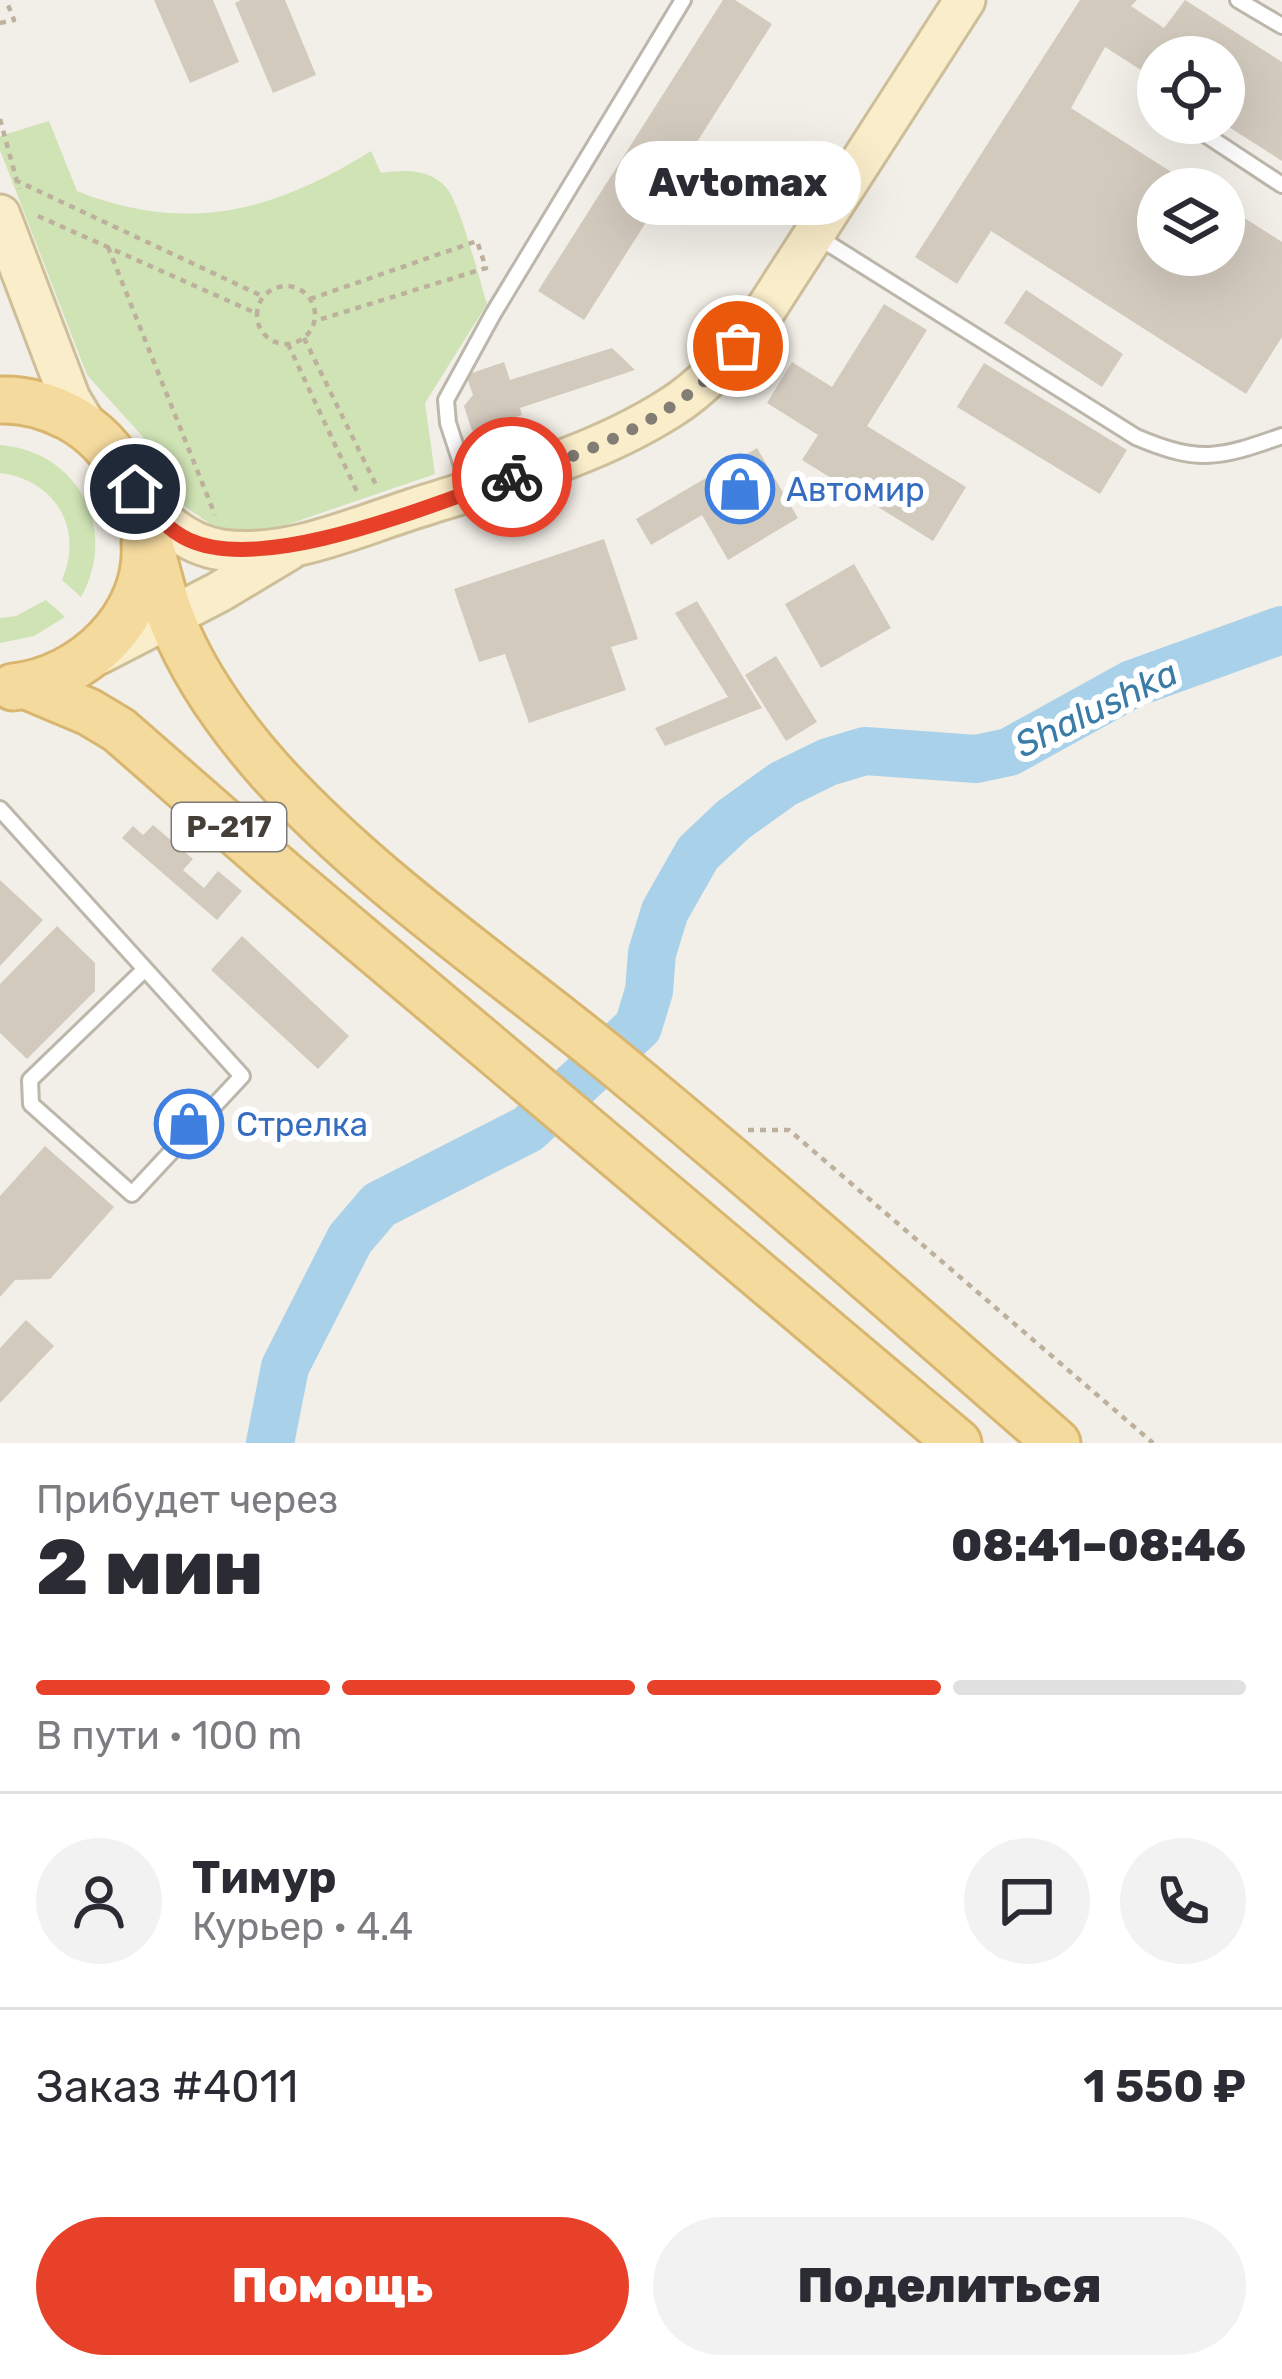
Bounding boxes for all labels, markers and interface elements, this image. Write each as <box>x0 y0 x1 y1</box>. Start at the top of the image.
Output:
map controls <box>1137 36 1245 276</box>
button: locate <box>1137 36 1245 144</box>
callout: Avtomax <box>615 142 861 226</box>
text: Avtomax <box>649 160 827 206</box>
button: layers <box>1137 168 1245 276</box>
pin <box>687 295 789 397</box>
icon: bag <box>705 313 771 379</box>
courier <box>452 417 572 537</box>
pin <box>84 438 186 540</box>
icon: bike <box>479 444 545 510</box>
shop icon: Автомир <box>705 454 775 524</box>
icon: home <box>102 456 168 522</box>
place label: Автомир <box>786 470 925 509</box>
water label: Shalushka <box>1008 651 1185 766</box>
road number: Р-217 <box>172 803 286 851</box>
shop icon: Стрелка <box>154 1089 224 1159</box>
place label: Стрелка <box>236 1105 368 1144</box>
text: Прибудет через <box>36 1477 338 1523</box>
text: 08:41–08:46 <box>951 1519 1246 1572</box>
text: 2 мин <box>36 1521 264 1614</box>
text: В пути · 100 m <box>36 1713 302 1759</box>
button: person <box>36 1838 162 1964</box>
button: chat <box>964 1838 1090 1964</box>
button: phone <box>1120 1838 1246 1964</box>
text: Тимур <box>192 1851 337 1904</box>
text: Курьер · 4.4 <box>192 1904 413 1950</box>
text: Заказ #4011 <box>36 2060 298 2113</box>
text: 1 550 ₽ <box>1083 2060 1246 2113</box>
button: Помощь <box>36 2217 629 2355</box>
button: Поделиться <box>653 2217 1246 2355</box>

